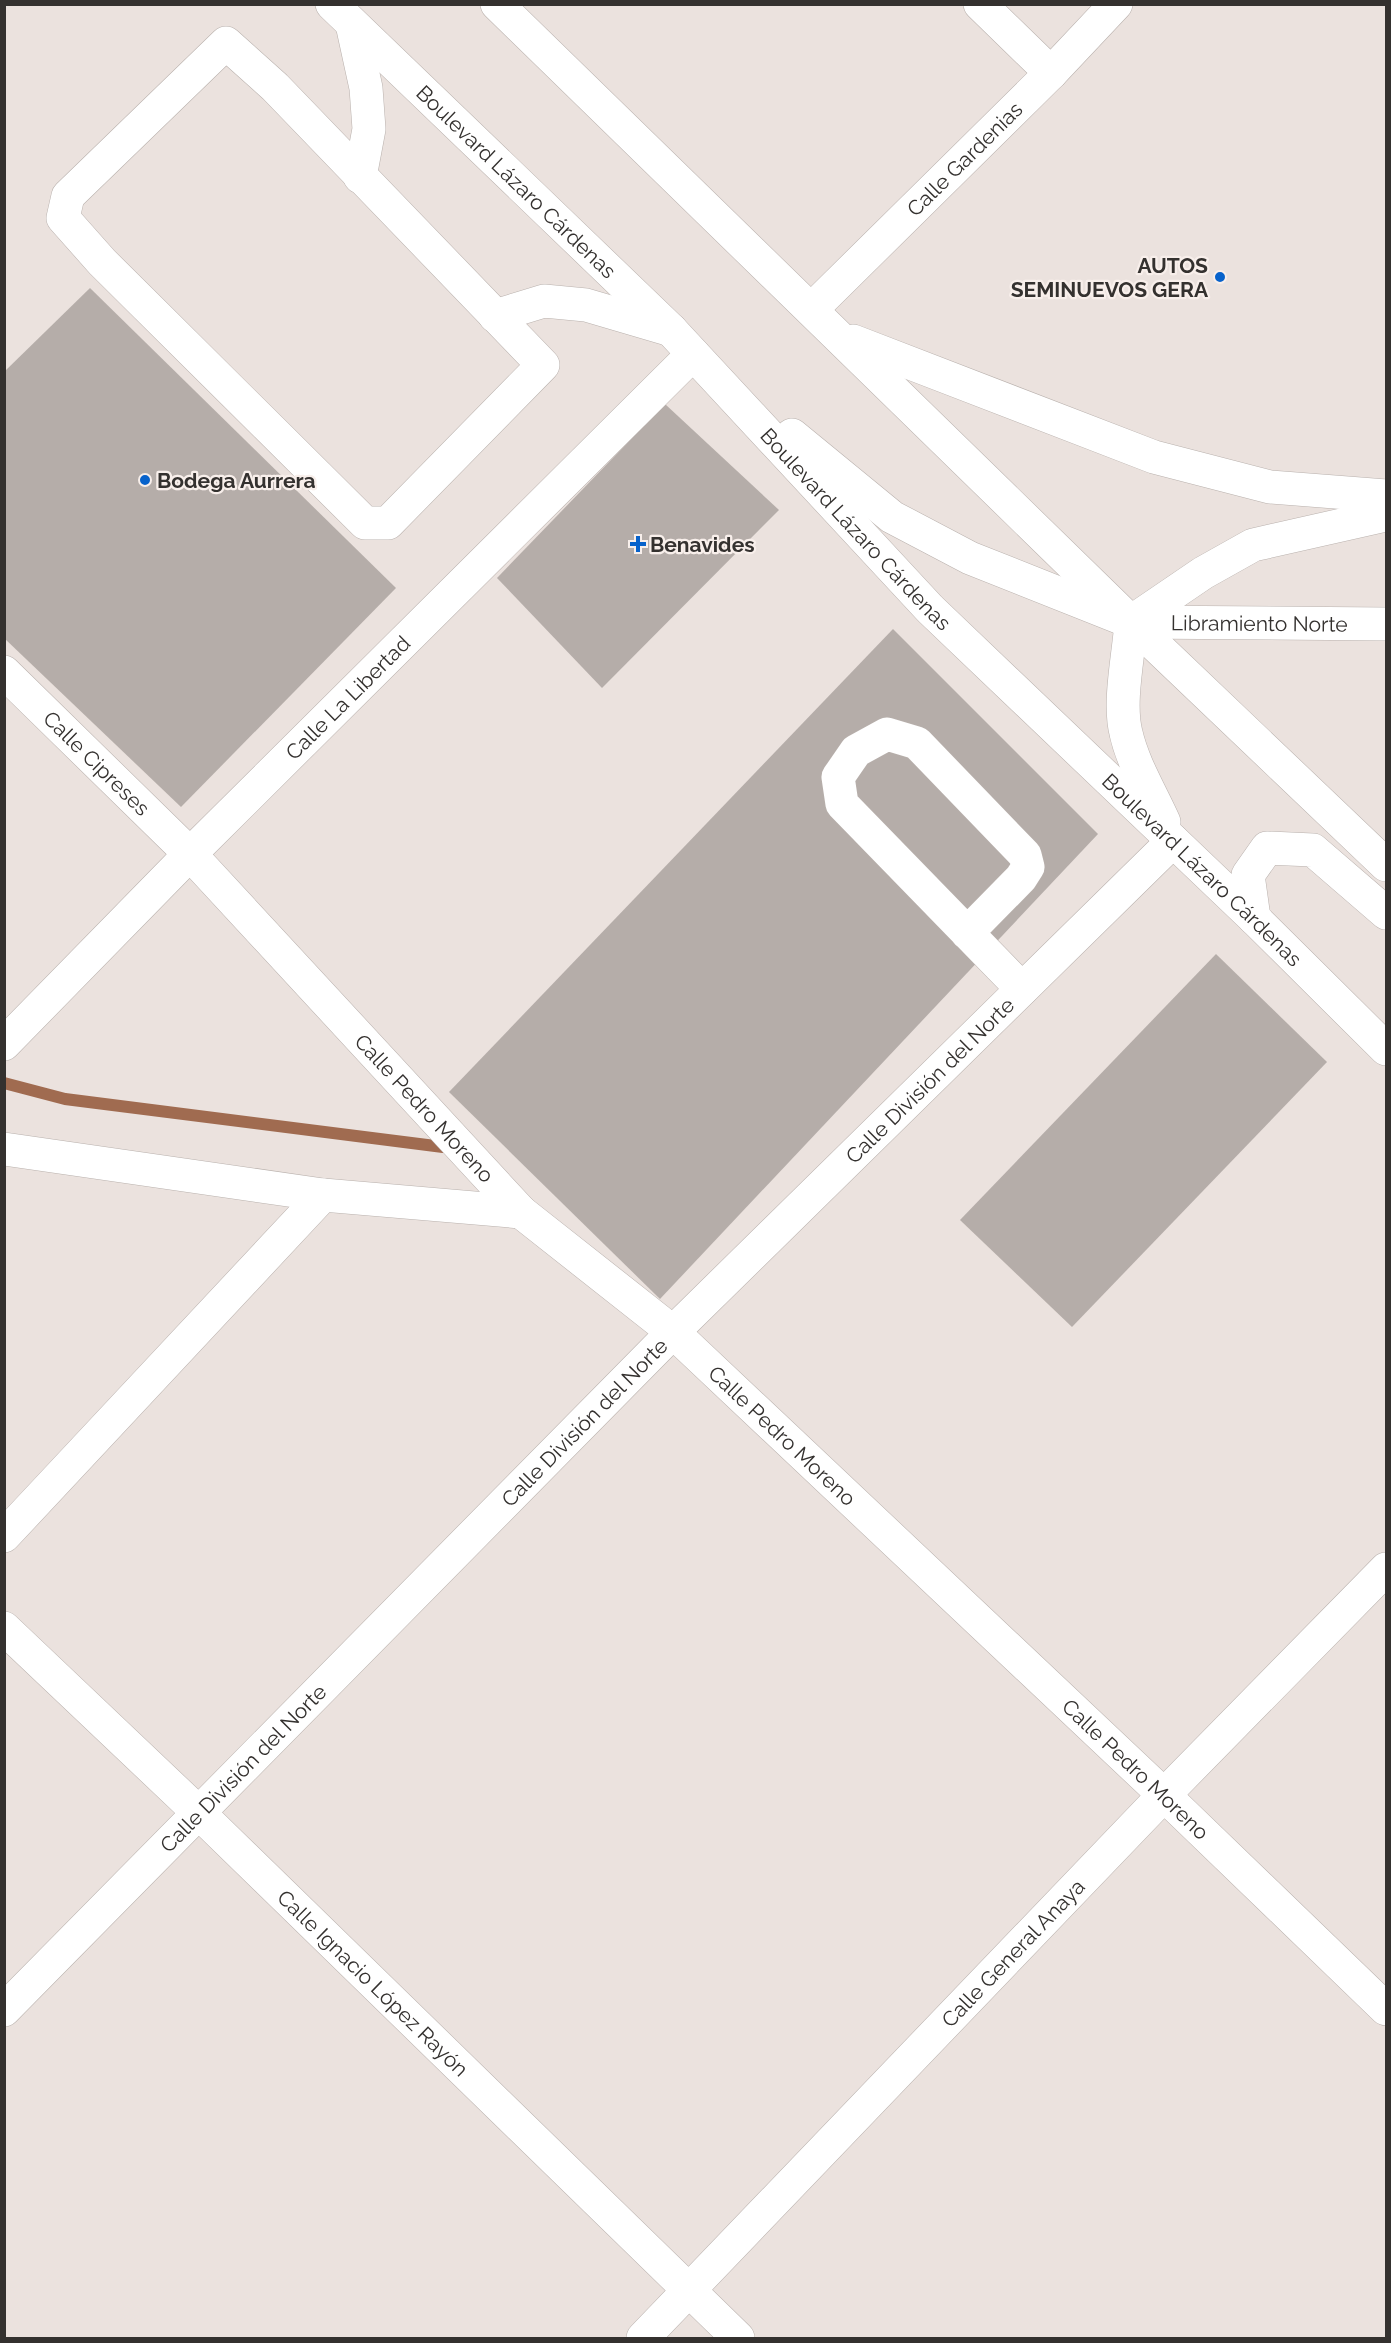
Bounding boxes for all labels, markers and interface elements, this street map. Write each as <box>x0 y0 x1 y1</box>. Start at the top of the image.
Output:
street label: Boulevard Lázaro Cárdenas <box>412 80 621 283</box>
street label: Calle Gardenias <box>901 96 1027 221</box>
place label: AUTOS SEMINUEVOS GERA <box>1011 253 1209 302</box>
marker: AUTOS SEMINUEVOS GERA <box>1213 270 1227 284</box>
street label: Boulevard Lázaro Cárdenas <box>756 423 956 635</box>
place label: Bodega Aurrera <box>157 468 316 493</box>
marker: Bodega Aurrera <box>138 473 152 487</box>
place label: Benavides <box>650 532 755 557</box>
marker: Benavides <box>631 537 645 551</box>
street label: Libramiento Norte <box>1171 610 1348 636</box>
street label: Calle La Libertad <box>280 630 415 764</box>
street label: Calle Cipreses <box>39 705 155 820</box>
street label: Boulevard Lázaro Cárdenas <box>1098 768 1307 971</box>
street label: Calle División del Norte <box>840 992 1019 1168</box>
street label: Calle Pedro Moreno <box>350 1029 499 1187</box>
street label: Calle División del Norte <box>496 1333 672 1511</box>
street label: Calle Pedro Moreno <box>704 1360 861 1511</box>
street label: Calle División del Norte <box>154 1679 331 1857</box>
street label: Calle Pedro Moreno <box>1057 1693 1215 1844</box>
street label: Calle General Anaya <box>936 1873 1089 2032</box>
street label: Calle Ignacio López Rayón <box>273 1884 474 2081</box>

